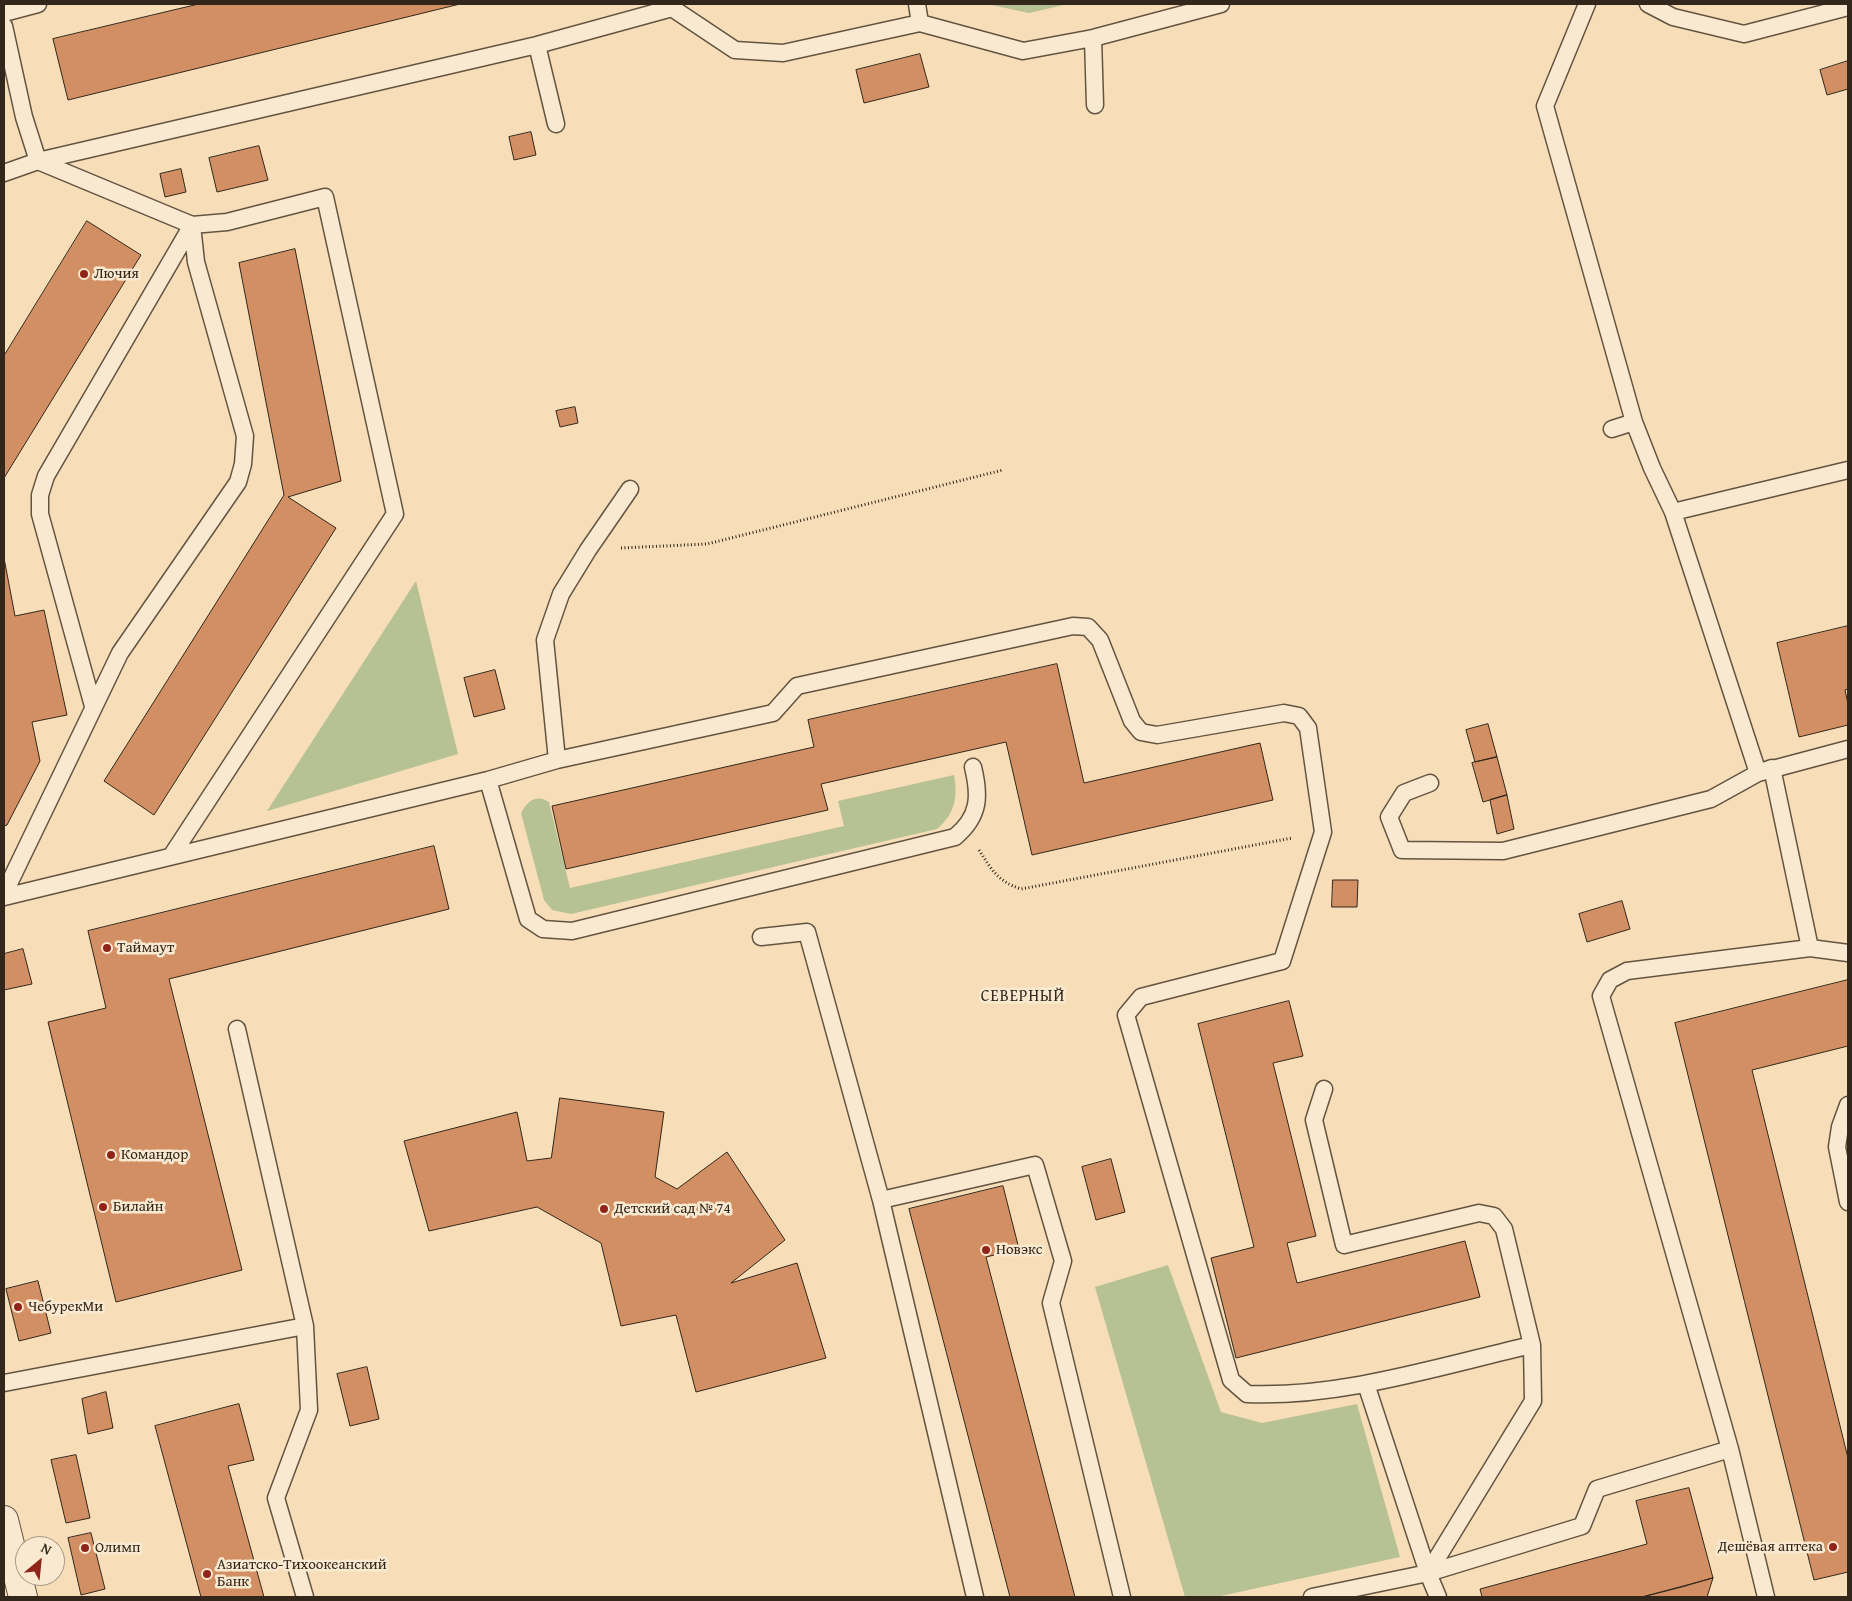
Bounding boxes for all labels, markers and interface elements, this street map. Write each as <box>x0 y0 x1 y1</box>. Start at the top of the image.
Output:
place label: Лючия <box>94 265 139 283</box>
marker: Лючия <box>78 268 90 280</box>
place label: Таймаут <box>117 939 174 957</box>
marker: Таймаут <box>101 942 113 954</box>
district label: СЕВЕРНЫЙ <box>980 987 1066 1007</box>
place label: Командор <box>121 1146 188 1164</box>
marker: Командор <box>105 1149 117 1161</box>
place label: Билайн <box>113 1198 163 1216</box>
place label: Детский сад № 74 <box>614 1200 731 1218</box>
marker: Билайн <box>97 1201 109 1213</box>
marker: Детский сад № 74 <box>598 1203 610 1215</box>
place label: Новэкс <box>996 1241 1042 1259</box>
marker: Новэкс <box>980 1244 992 1256</box>
place label: ЧебурекМи <box>28 1298 103 1316</box>
marker: ЧебурекМи <box>12 1301 24 1313</box>
north arrow <box>15 1536 65 1586</box>
text: N <box>38 1538 55 1560</box>
place label: Дешёвая аптека <box>1718 1538 1823 1556</box>
place label: Олимп <box>95 1539 140 1557</box>
marker: Дешёвая аптека <box>1827 1541 1839 1553</box>
marker: Олимп <box>79 1542 91 1554</box>
place label: Азиатско-Тихоокеанский Банк <box>217 1556 387 1591</box>
marker: Азиатско-Тихоокеанский Банк <box>201 1568 213 1580</box>

